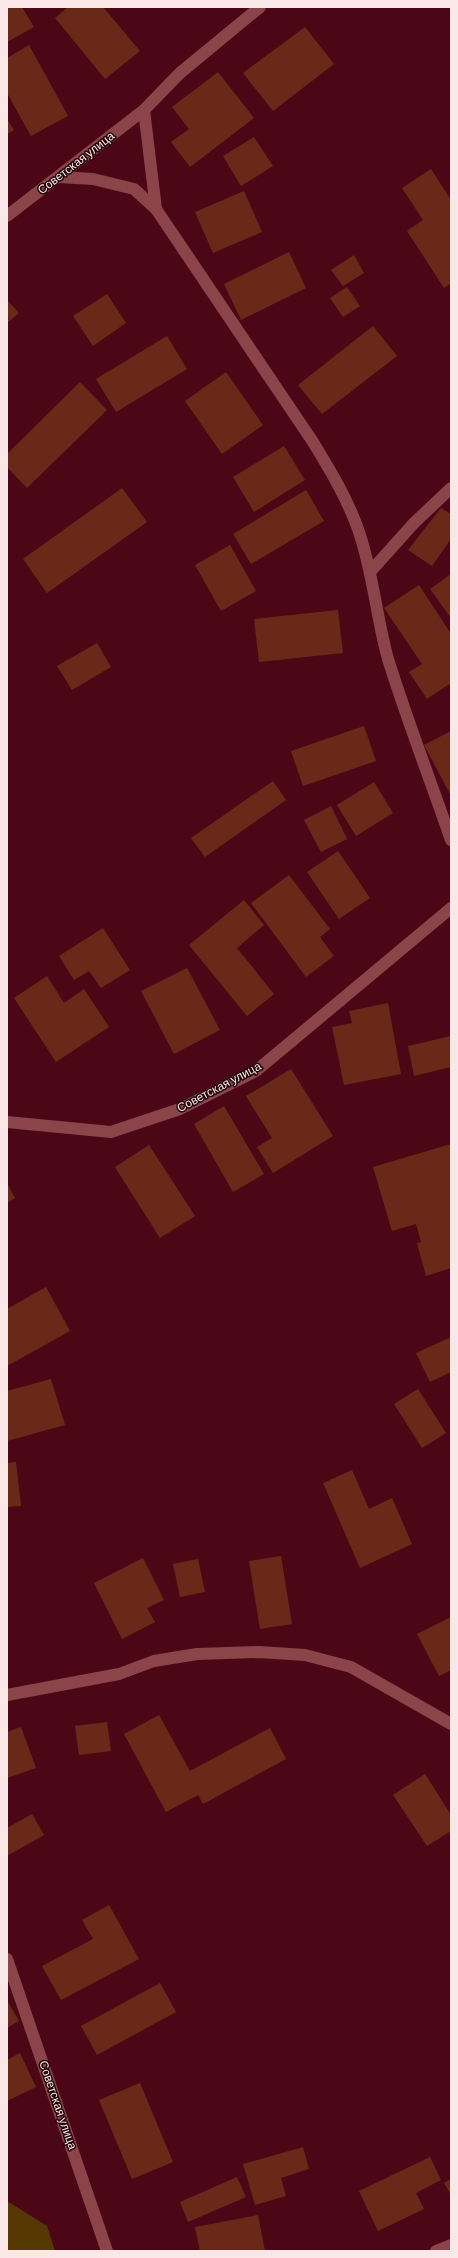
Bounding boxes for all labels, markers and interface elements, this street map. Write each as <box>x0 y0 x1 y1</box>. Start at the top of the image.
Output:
street label: Советская улица <box>34 128 117 197</box>
street label: Советская улица <box>174 1058 264 1115</box>
street label: Советская улица <box>36 2058 81 2152</box>

